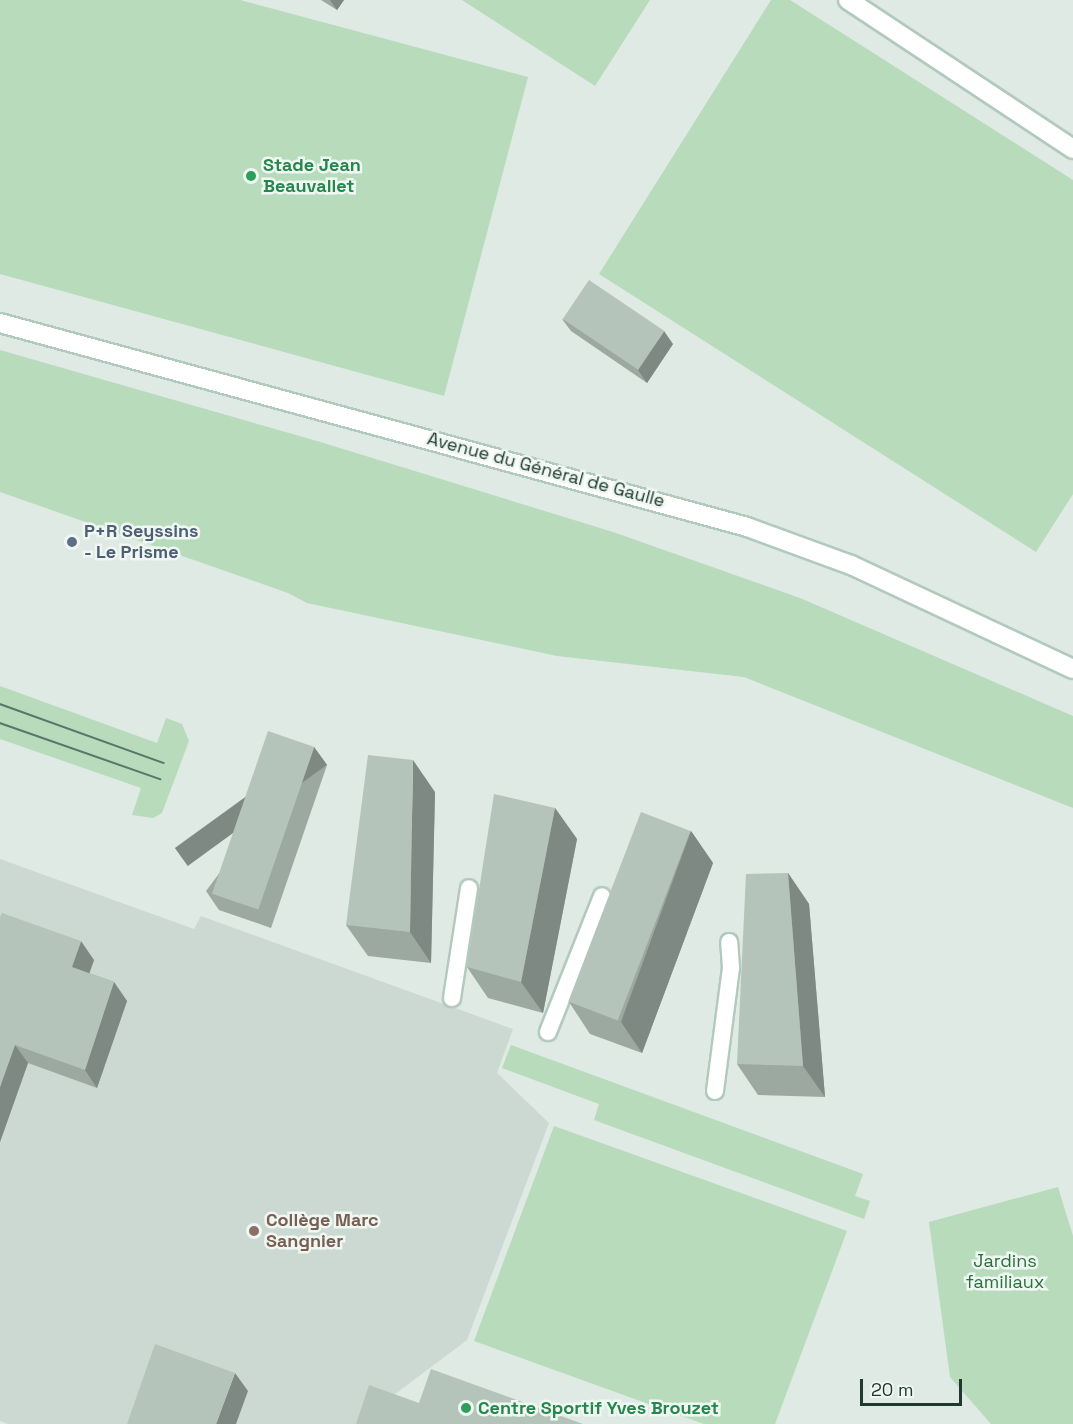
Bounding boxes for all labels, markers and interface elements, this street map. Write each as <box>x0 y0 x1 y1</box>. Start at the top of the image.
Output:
place label: Stade Jean Beauvallet <box>263 155 361 198</box>
marker: Stade Jean Beauvallet <box>244 169 258 183</box>
street label: Avenue du Général de Gaulle <box>425 428 667 512</box>
place label: P+R Seyssins - Le Prisme <box>84 521 199 564</box>
marker: P+R Seyssins - Le Prisme <box>65 535 79 549</box>
place label: Collège Marc Sangnier <box>266 1210 379 1252</box>
marker: Collège Marc Sangnier <box>247 1224 261 1238</box>
park label: Jardins familiaux <box>966 1251 1044 1294</box>
scale bar <box>863 1367 965 1405</box>
text: 20 m <box>871 1378 914 1401</box>
place label: Centre Sportif Yves Brouzet <box>478 1397 719 1419</box>
marker: Centre Sportif Yves Brouzet <box>459 1401 473 1415</box>

